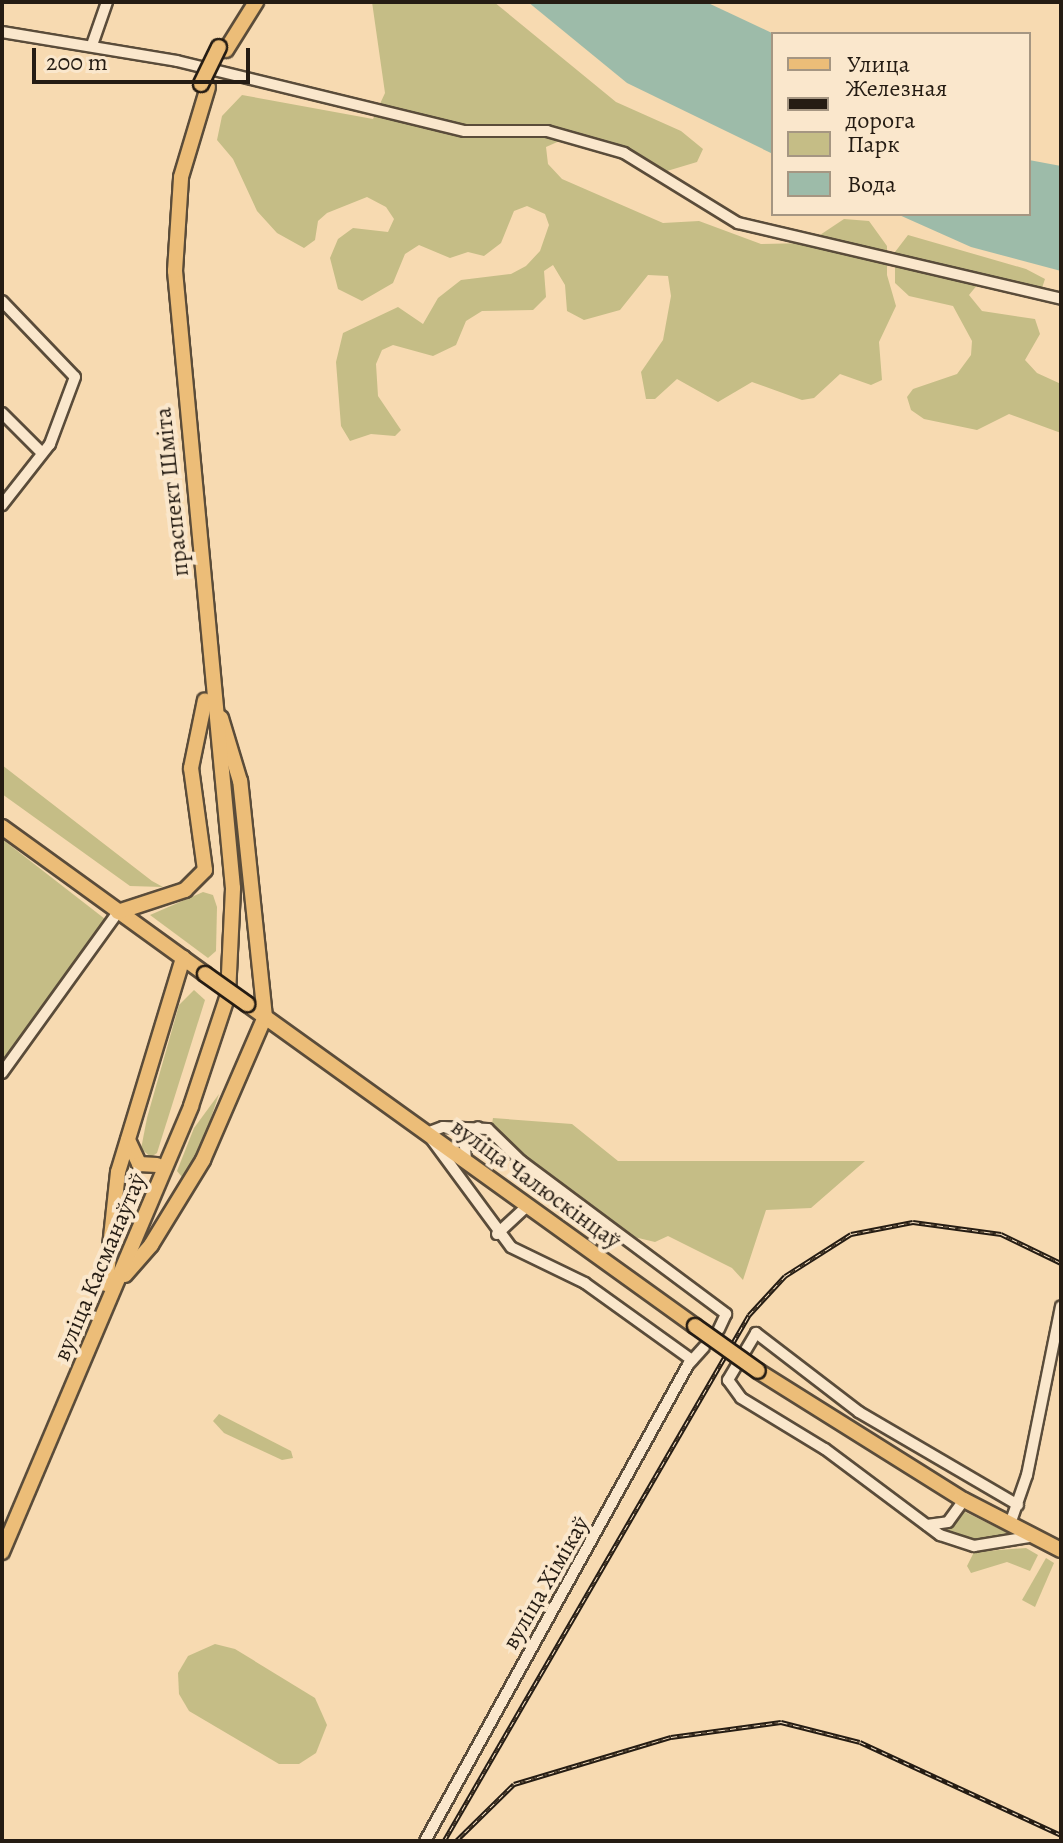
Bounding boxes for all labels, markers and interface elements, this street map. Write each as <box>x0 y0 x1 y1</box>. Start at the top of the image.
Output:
scale bar <box>36 32 254 82</box>
legend <box>771 32 1031 216</box>
text: 200 m <box>46 46 108 78</box>
text: Улица <box>847 48 910 80</box>
text: Железная дорога <box>845 72 947 136</box>
text: Парк <box>847 128 900 160</box>
text: Вода <box>847 168 896 200</box>
street label: праспект Шміта <box>149 406 195 578</box>
street label: вуліца Чалюскінцаў <box>445 1113 627 1255</box>
street label: вуліца Касманаўтаў <box>47 1169 153 1365</box>
street label: вуліца Хімікаў <box>496 1511 596 1655</box>

